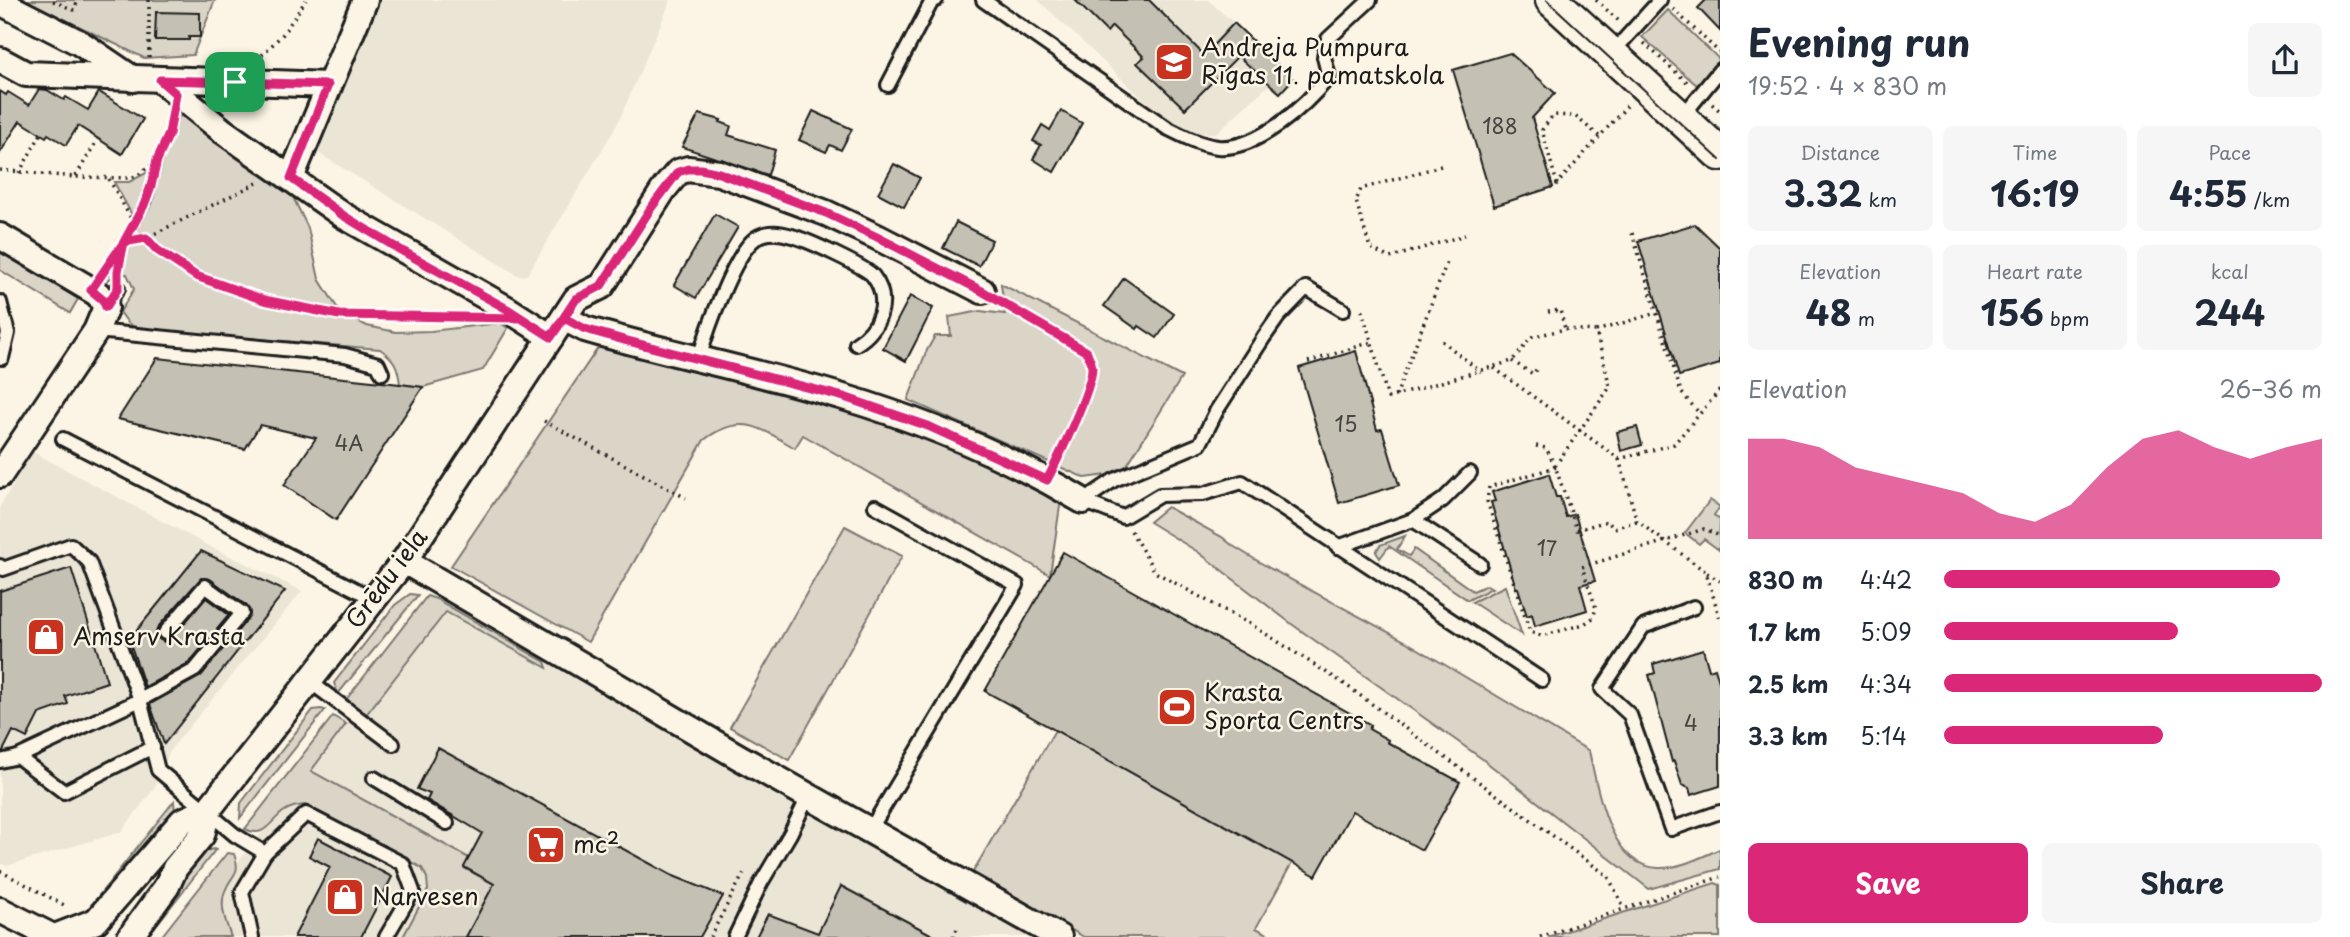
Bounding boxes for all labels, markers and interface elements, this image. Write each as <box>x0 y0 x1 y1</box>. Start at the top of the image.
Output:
text: Evening run <box>1748 13 1970 70</box>
button: share <box>2248 23 2322 97</box>
place label: Andreja Pumpura Rīgas 11. pamatskola <box>1201 28 1445 92</box>
school or university icon: Andreja Pumpura Rīgas 11. pamatskola <box>1153 41 1195 83</box>
pin <box>205 52 265 112</box>
icon: arrive <box>216 63 254 101</box>
text: 19:52 · 4 × 830 m <box>1748 68 1947 103</box>
house number: 188 <box>1482 109 1518 141</box>
text: Distance <box>1800 138 1880 166</box>
text: Time <box>2013 138 2057 166</box>
text: Pace <box>2208 138 2251 166</box>
text: 3.32 <box>1784 166 1862 219</box>
text: 16:19 <box>1990 166 2080 219</box>
text: 4:55 <box>2169 166 2248 219</box>
text: km <box>1862 185 1897 213</box>
text: /km <box>2248 185 2290 213</box>
text: Elevation <box>1799 257 1881 285</box>
text: Heart rate <box>1987 257 2083 285</box>
text: kcal <box>2211 257 2249 285</box>
text: 48 <box>1806 285 1852 338</box>
text: 156 <box>1980 285 2044 338</box>
text: 244 <box>2194 285 2265 338</box>
text: m <box>1852 304 1875 332</box>
text: bpm <box>2044 304 2090 332</box>
text: Elevation <box>1748 371 1847 406</box>
text: 26–36 m <box>2220 371 2322 406</box>
house number: 15 <box>1335 407 1357 439</box>
house number: 4A <box>334 426 364 458</box>
street label: Grēdu iela <box>336 520 435 635</box>
house number: 17 <box>1537 531 1557 563</box>
text: 830 m <box>1748 562 1823 597</box>
text: 4:42 <box>1860 562 1912 597</box>
text: 1.7 km <box>1748 614 1821 649</box>
text: 5:09 <box>1860 614 1912 649</box>
shop icon: Amserv Krasta <box>25 616 67 658</box>
place label: Amserv Krasta <box>73 617 245 653</box>
text: 2.5 km <box>1748 666 1828 701</box>
text: 4:34 <box>1860 666 1912 701</box>
place label: Krasta Sporta Centrs <box>1204 673 1364 737</box>
sports icon: Krasta Sporta Centrs <box>1156 686 1198 728</box>
house number: 4 <box>1684 706 1698 738</box>
text: 3.3 km <box>1748 718 1828 753</box>
text: 5:14 <box>1860 718 1907 753</box>
supermarket icon: mc² <box>525 824 567 866</box>
place label: mc² <box>573 825 619 861</box>
button: Save <box>1748 843 2028 923</box>
button: Share <box>2042 843 2322 923</box>
shop icon: Narvesen <box>324 876 366 918</box>
place label: Narvesen <box>372 877 479 913</box>

